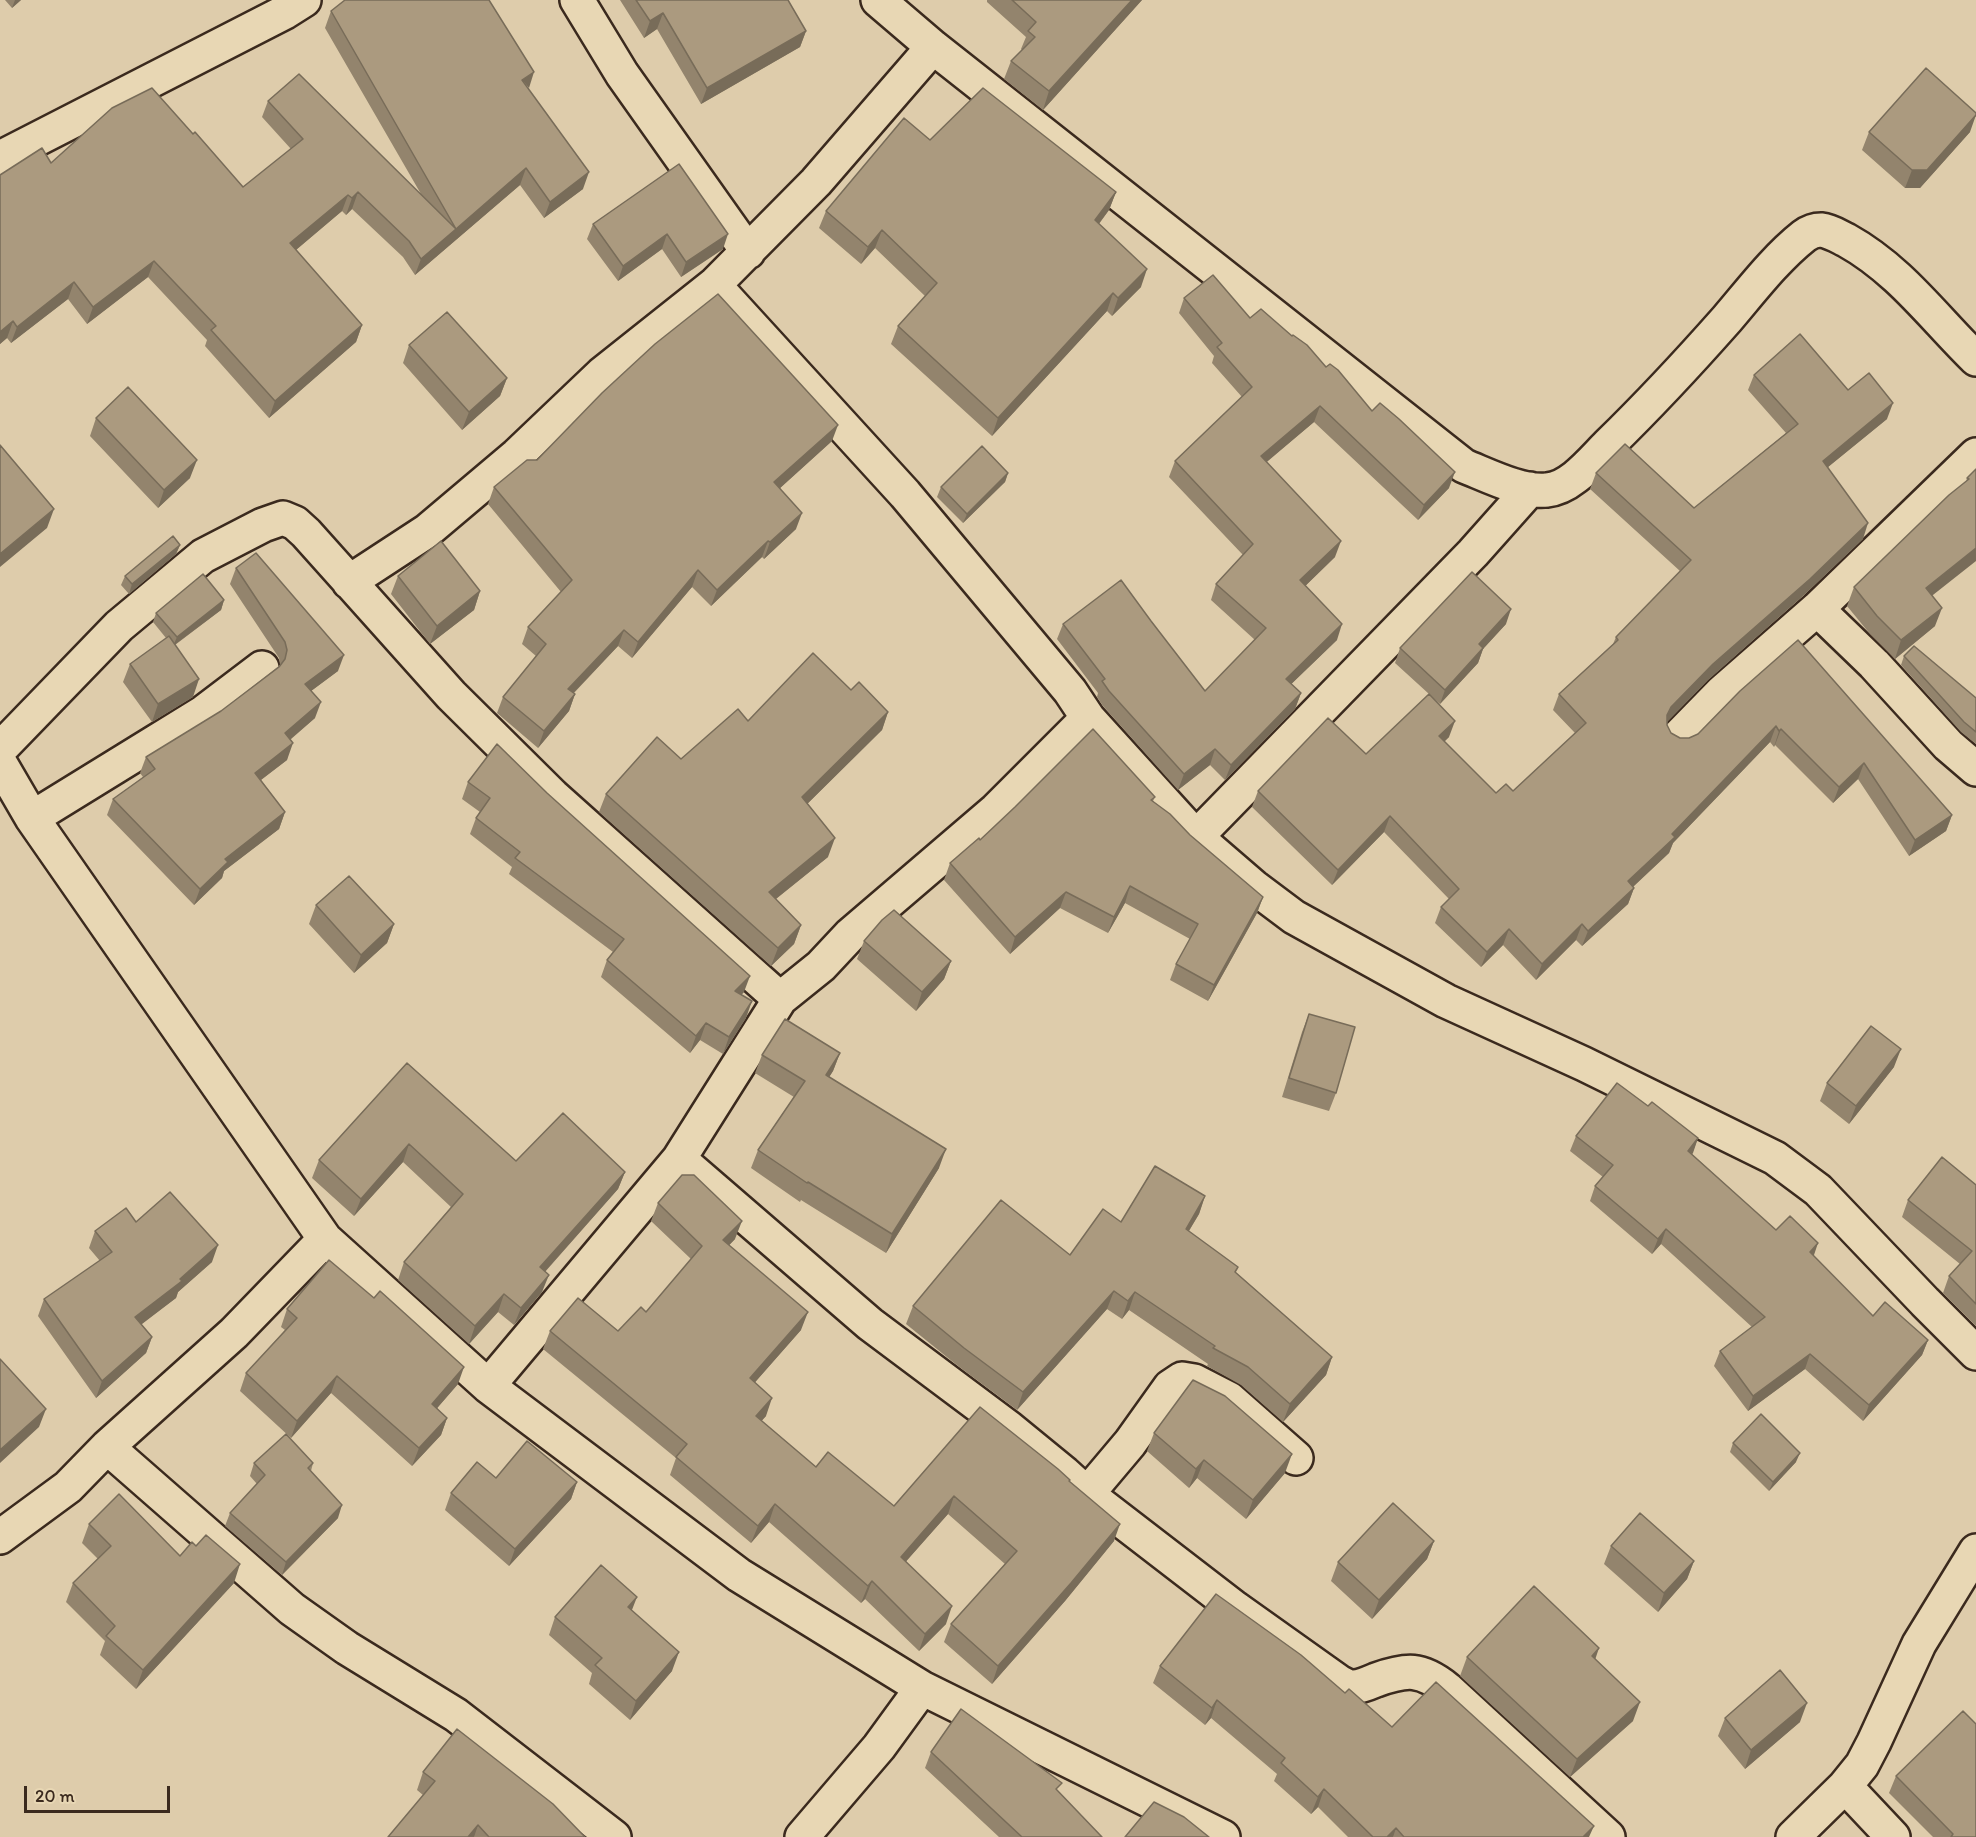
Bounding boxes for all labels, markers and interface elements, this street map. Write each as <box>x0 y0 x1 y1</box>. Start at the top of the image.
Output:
scale bar <box>27 1774 172 1812</box>
text: 20 m <box>35 1785 75 1807</box>

